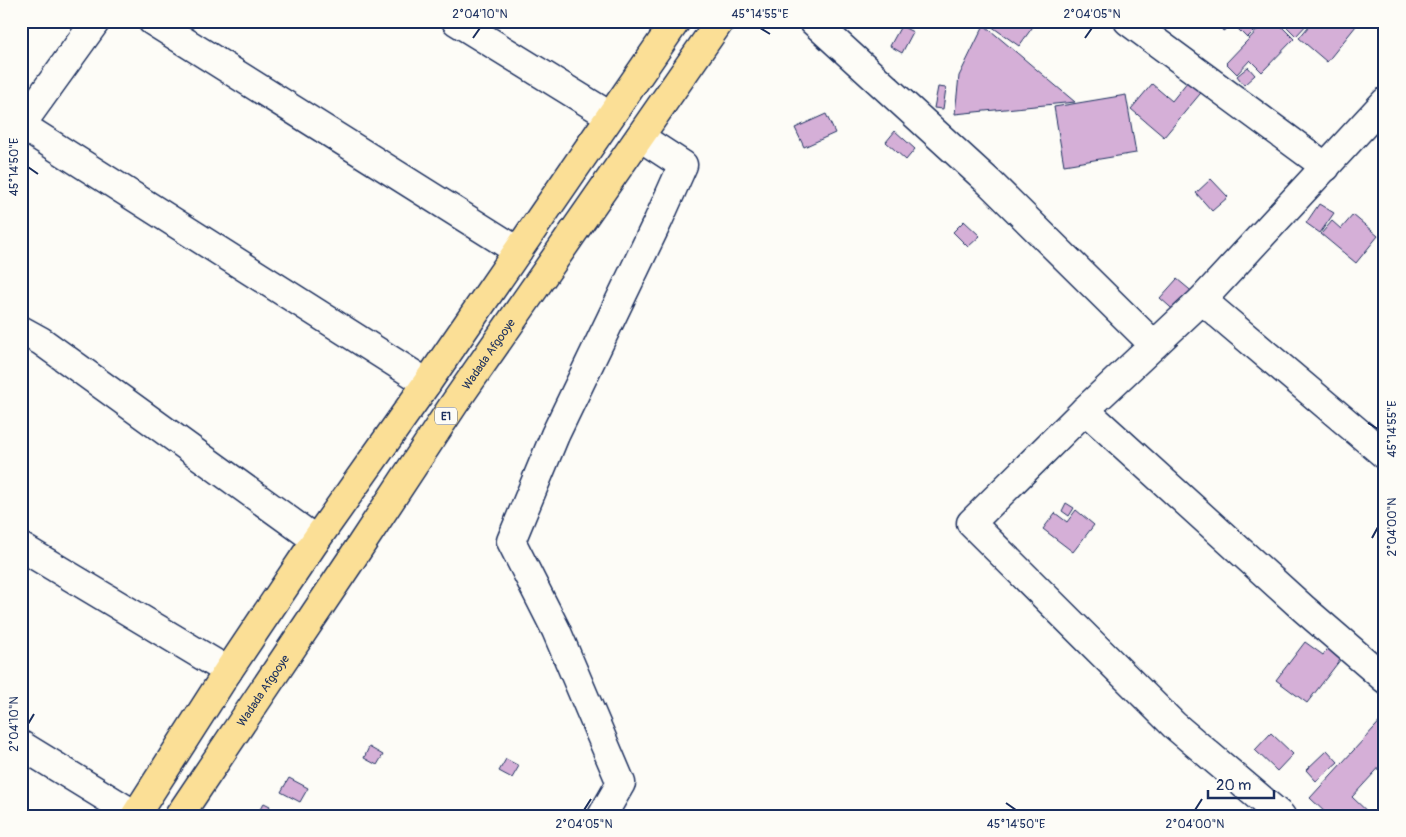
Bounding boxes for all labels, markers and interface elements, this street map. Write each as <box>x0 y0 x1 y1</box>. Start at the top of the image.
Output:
text: 2°04'10"N <box>452 7 508 22</box>
text: 45°14'55"E <box>732 7 788 22</box>
text: 2°04'05"N <box>1063 7 1121 22</box>
text: 45°14'50"E <box>7 138 22 196</box>
street label: Wadada Afgooye <box>459 316 519 393</box>
text: 45°14'55"E <box>1385 401 1400 457</box>
road number: E1 <box>435 408 457 424</box>
text: 2°04'00"N <box>1385 498 1400 556</box>
street label: Wadada Afgooye <box>234 652 293 729</box>
text: 2°04'10"N <box>7 696 22 752</box>
scale bar <box>1208 767 1275 799</box>
text: 20 m <box>1216 776 1251 795</box>
text: 2°04'05"N <box>555 817 613 832</box>
text: 45°14'50"E <box>987 817 1045 832</box>
text: 2°04'00"N <box>1166 817 1224 832</box>

